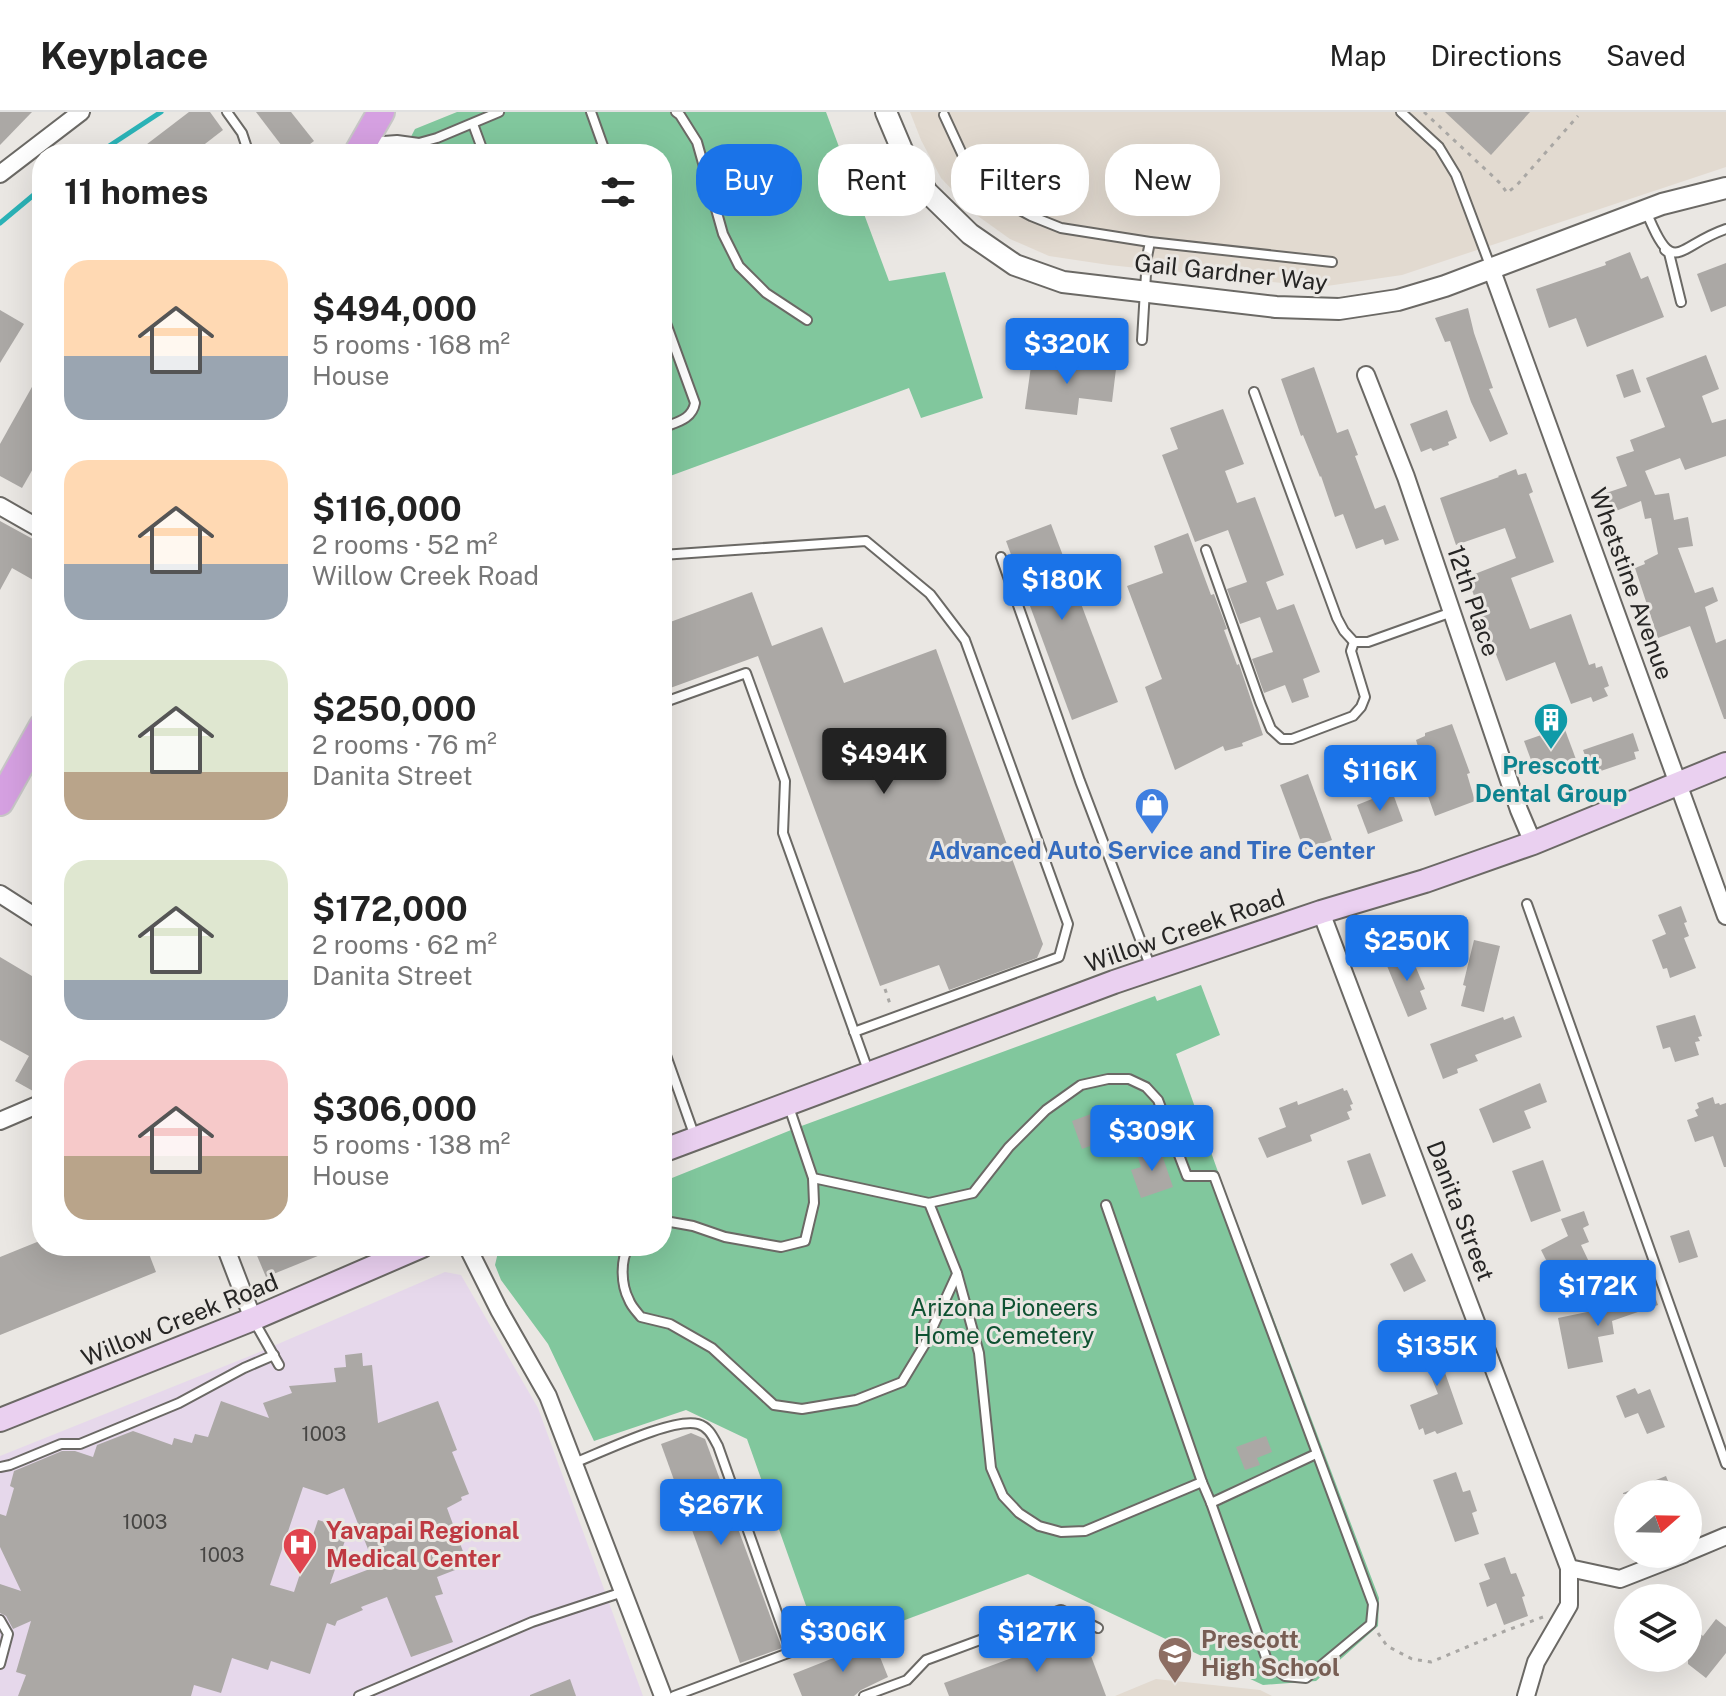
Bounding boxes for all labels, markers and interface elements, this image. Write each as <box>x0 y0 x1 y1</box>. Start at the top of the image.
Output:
text: Keyplace <box>40 33 208 78</box>
text: Map <box>1330 39 1386 72</box>
text: Directions <box>1430 39 1562 72</box>
text: Saved <box>1606 39 1686 72</box>
chip: Buy <box>696 144 802 216</box>
chip: Rent <box>818 144 935 216</box>
chip: Filters <box>951 144 1089 216</box>
chip: New <box>1105 144 1220 216</box>
icon: filters <box>596 170 640 214</box>
text: 11 homes <box>64 172 208 212</box>
street label: Gail Gardner Way <box>1133 248 1329 296</box>
text: $494,000 <box>312 289 477 329</box>
icon: home <box>128 292 224 388</box>
pin: $320K <box>1011 318 1123 386</box>
text: $320K <box>1024 328 1110 359</box>
text: 5 rooms · 168 m² <box>312 329 510 360</box>
text: House <box>312 360 389 391</box>
street label: Whetstine Avenue <box>1584 484 1680 683</box>
text: $116,000 <box>312 489 462 529</box>
icon: home <box>128 492 224 588</box>
text: 2 rooms · 52 m² <box>312 529 498 560</box>
street label: 12th Place <box>1442 542 1506 660</box>
pin: $180K <box>1006 554 1118 622</box>
text: Willow Creek Road <box>312 560 539 591</box>
text: $180K <box>1021 564 1103 595</box>
text: $250,000 <box>312 689 477 729</box>
icon: home <box>128 692 224 788</box>
building icon: Prescott Dental Group <box>1532 701 1570 751</box>
pin: $494K <box>828 728 940 796</box>
text: 2 rooms · 76 m² <box>312 729 497 760</box>
text: $494K <box>840 738 928 769</box>
pin: $116K <box>1324 745 1436 813</box>
place label: Prescott Dental Group <box>1475 751 1627 807</box>
text: $116K <box>1342 755 1418 786</box>
text: Danita Street <box>312 760 473 791</box>
shop icon: Advanced Auto Service and Tire Center <box>1133 786 1171 836</box>
place label: Advanced Auto Service and Tire Center <box>929 836 1375 864</box>
street label: Willow Creek Road <box>1081 883 1288 977</box>
text: $172,000 <box>312 889 468 929</box>
icon: home <box>128 892 224 988</box>
pin: $250K <box>1351 915 1463 983</box>
text: $250K <box>1363 925 1451 956</box>
text: 2 rooms · 62 m² <box>312 929 497 960</box>
text: Danita Street <box>312 960 473 991</box>
text: $306,000 <box>312 1089 477 1129</box>
icon: home <box>128 1092 224 1188</box>
pin: $309K <box>1096 1105 1208 1173</box>
text: $309K <box>1108 1115 1196 1146</box>
text: 5 rooms · 138 m² <box>312 1129 510 1160</box>
street label: Danita Street <box>1421 1136 1501 1285</box>
text: House <box>312 1160 389 1191</box>
pin: $172K <box>1542 1260 1654 1328</box>
street label: Willow Creek Road <box>77 1267 282 1371</box>
text: $172K <box>1558 1270 1638 1301</box>
park label: Arizona Pioneers Home Cemetery <box>910 1293 1098 1349</box>
pin: $135K <box>1381 1320 1493 1388</box>
text: $135K <box>1396 1330 1478 1361</box>
house number: 1003 <box>302 1422 346 1446</box>
pin: $267K <box>665 1479 777 1547</box>
north arrow <box>1614 1480 1702 1568</box>
map controls <box>1614 1480 1702 1672</box>
text: $267K <box>678 1489 764 1520</box>
house number: 1003 <box>123 1510 167 1534</box>
place label: Yavapai Regional Medical Center <box>326 1516 520 1572</box>
hospital icon: Yavapai Regional Medical Center <box>281 1526 319 1576</box>
house number: 1003 <box>200 1543 244 1567</box>
button: layers <box>1614 1584 1702 1672</box>
pin: $306K <box>787 1606 899 1674</box>
pin: $127K <box>981 1606 1093 1674</box>
text: $306K <box>799 1616 887 1647</box>
text: $127K <box>997 1616 1077 1647</box>
place label: Prescott High School <box>1201 1625 1340 1681</box>
school or university icon: Prescott High School <box>1156 1635 1194 1685</box>

